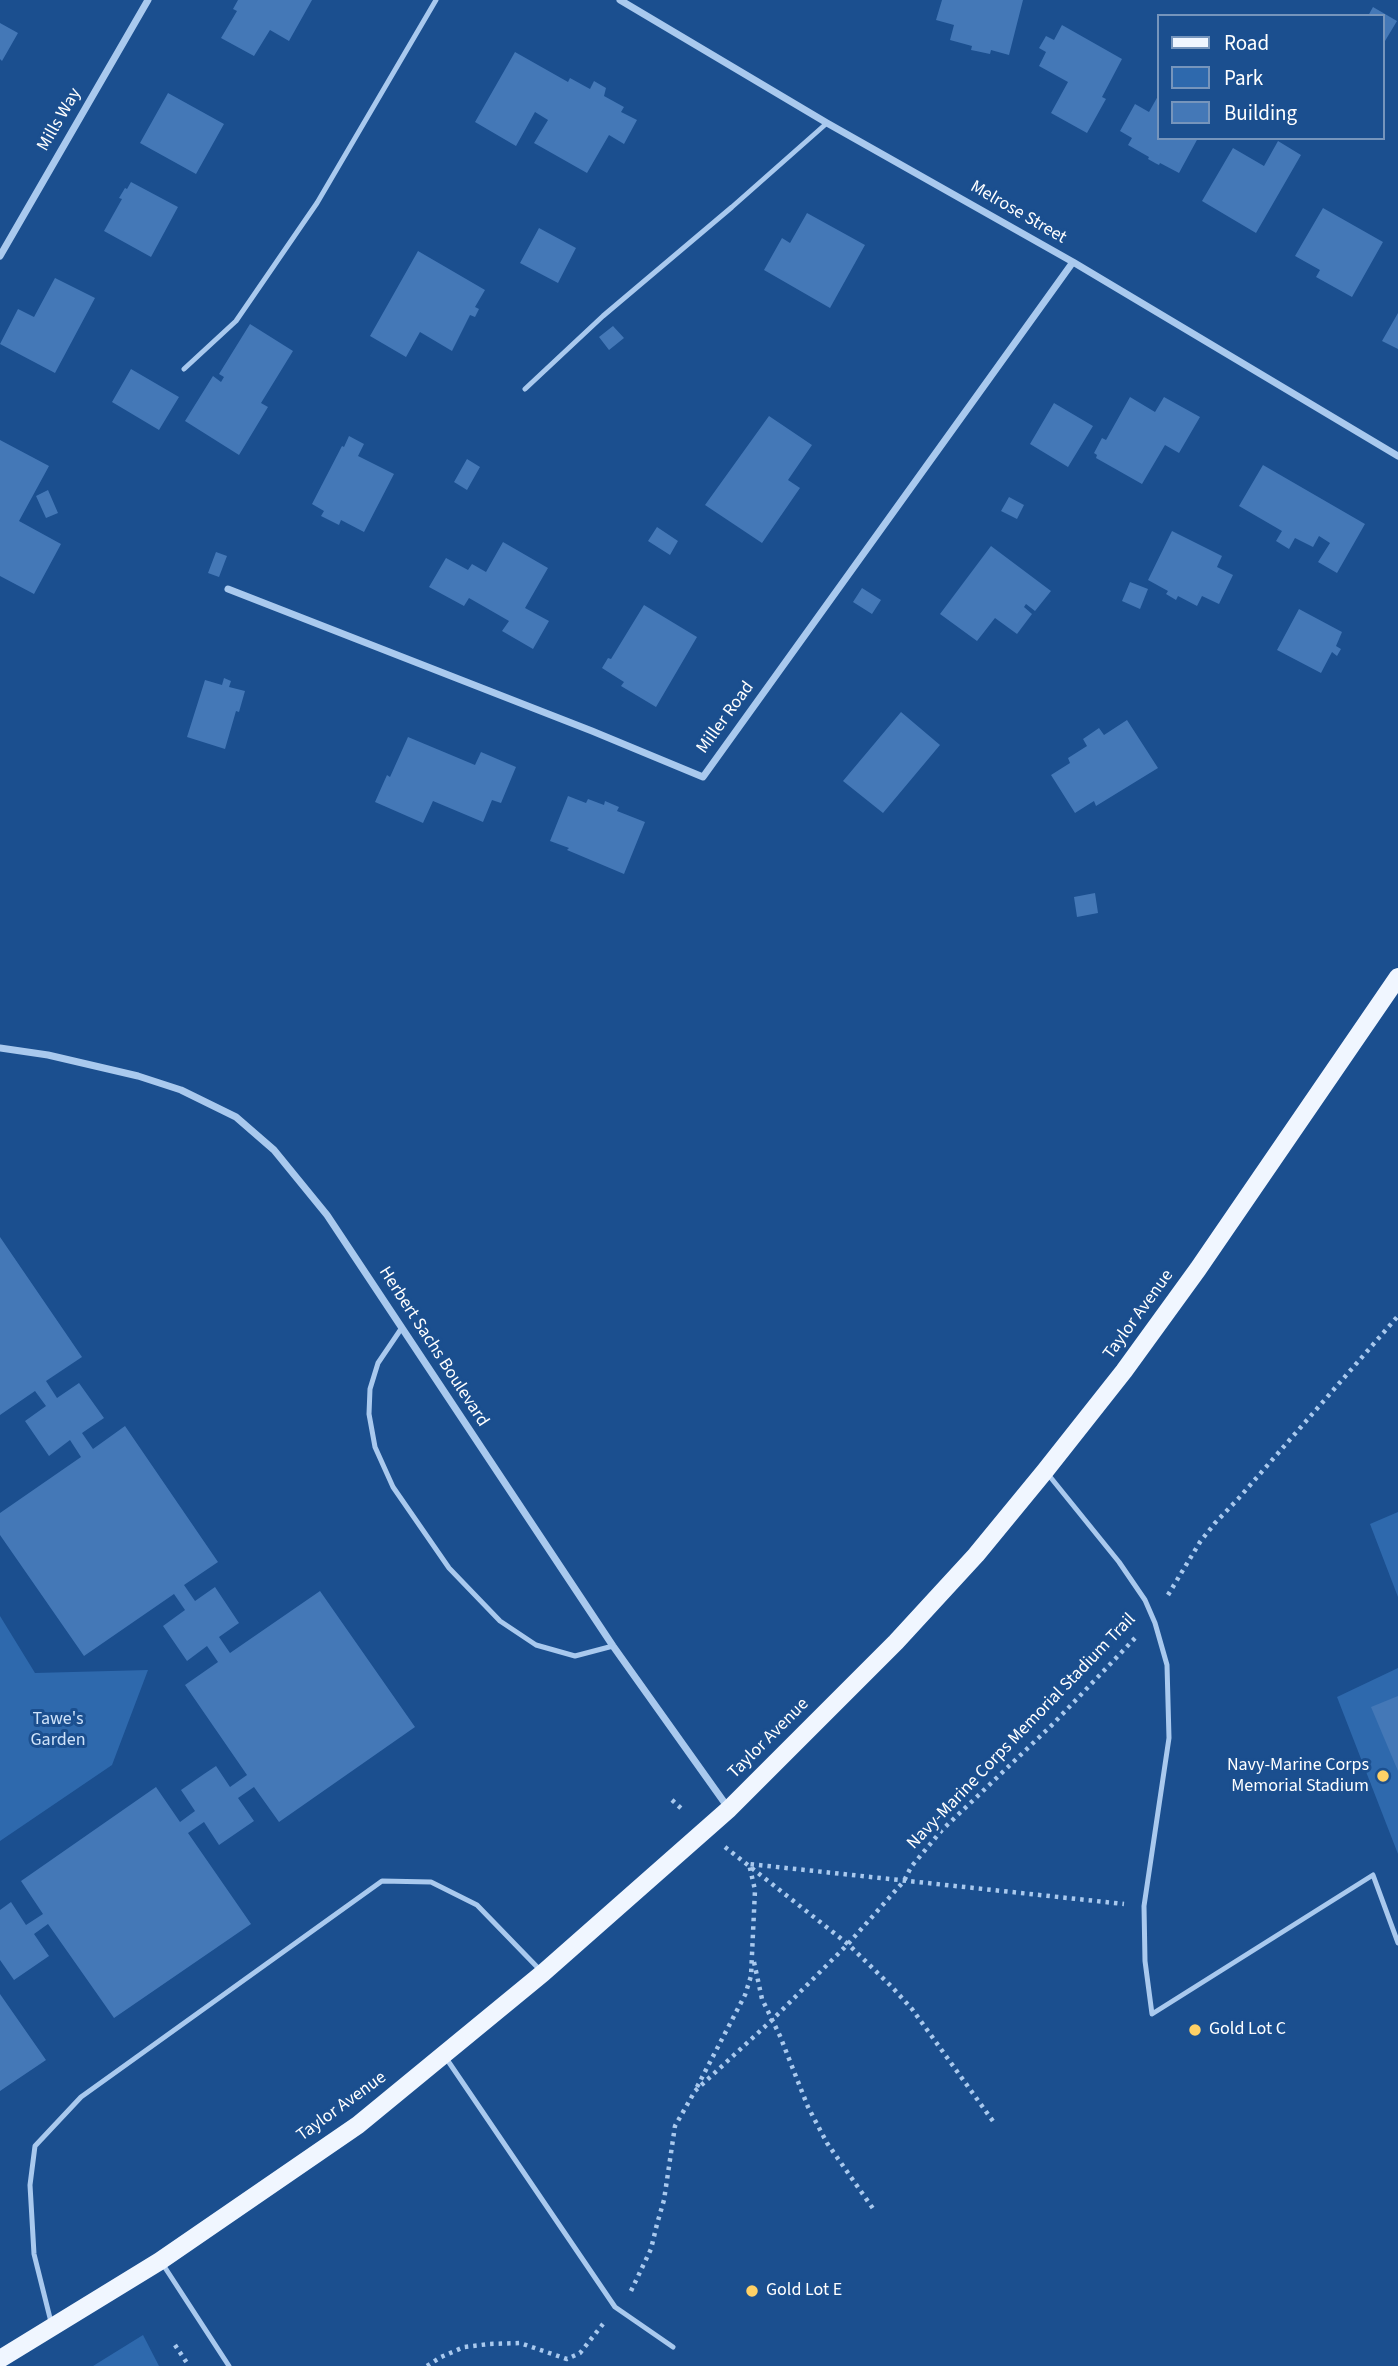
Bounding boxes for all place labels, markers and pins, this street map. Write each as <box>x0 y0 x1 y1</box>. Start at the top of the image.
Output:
place label: Navy-Marine Corps Memorial Stadium <box>1227 1755 1369 1798</box>
marker: Navy-Marine Corps Memorial Stadium <box>1375 1768 1391 1784</box>
place label: Gold Lot C <box>1209 2019 1286 2041</box>
marker: Gold Lot C <box>1187 2022 1203 2038</box>
place label: Gold Lot E <box>766 2280 842 2302</box>
marker: Gold Lot E <box>744 2283 760 2299</box>

